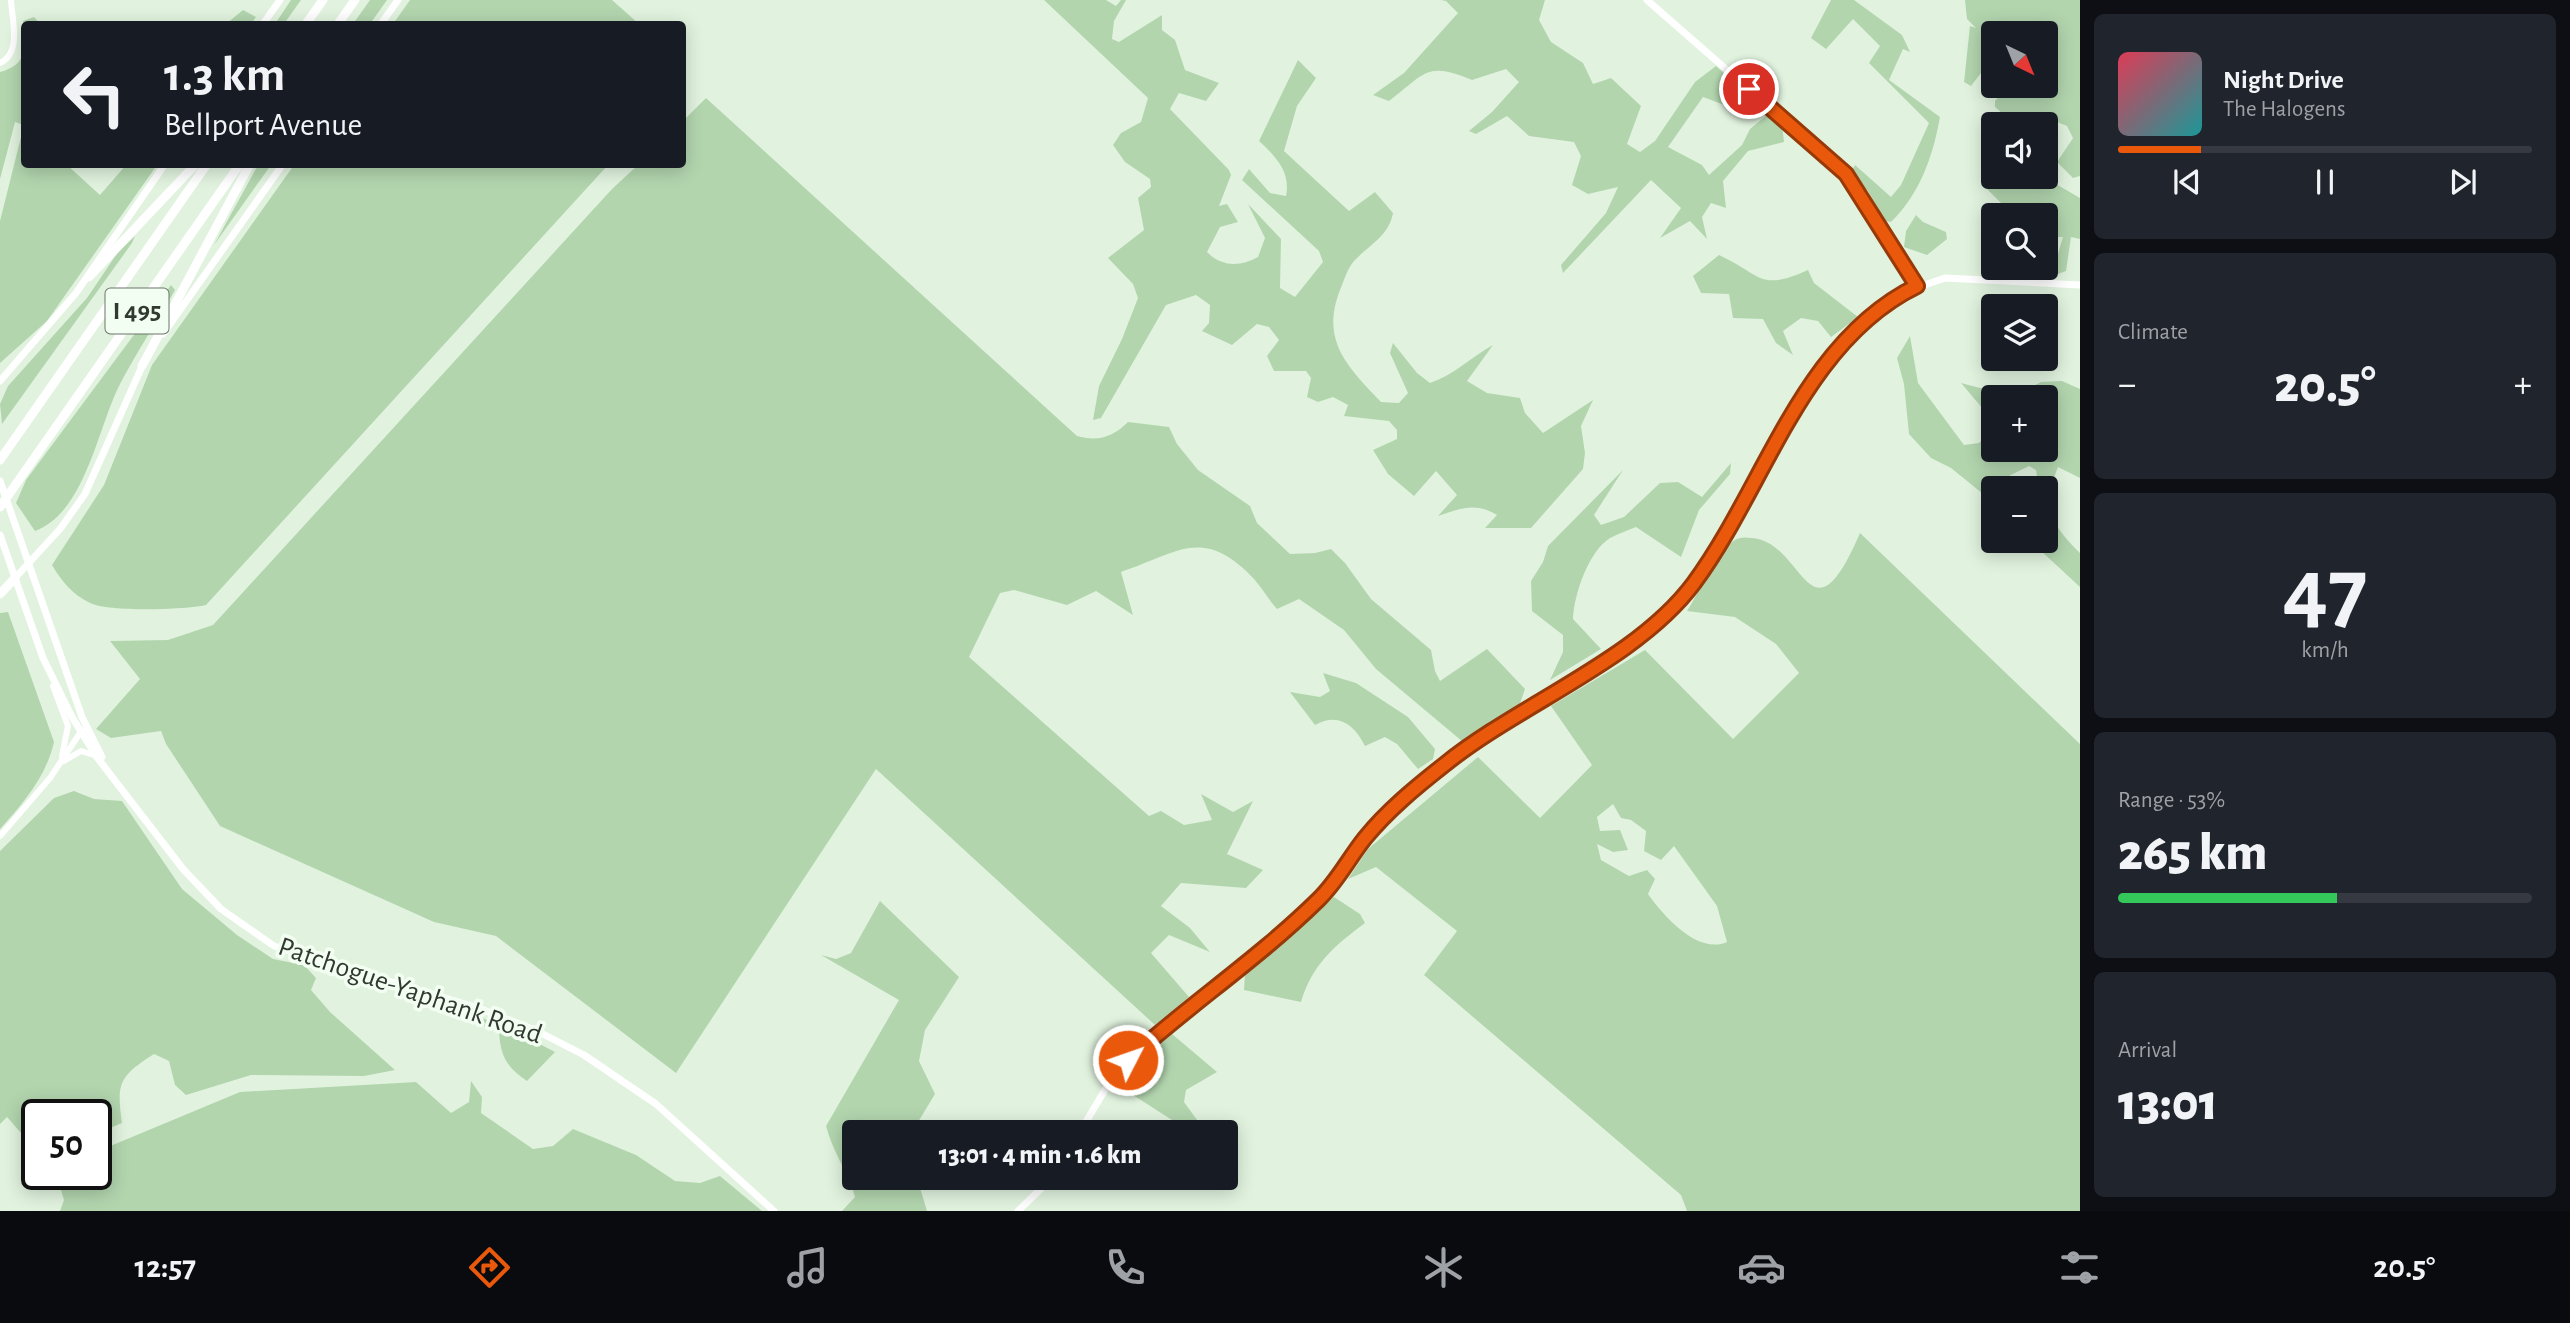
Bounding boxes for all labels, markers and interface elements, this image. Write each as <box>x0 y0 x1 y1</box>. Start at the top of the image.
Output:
north arrow <box>1981 21 2058 98</box>
map controls <box>1981 21 2058 553</box>
icon: left <box>49 49 140 140</box>
text: 1.3 km <box>164 51 285 100</box>
pin <box>1719 59 1779 119</box>
text: Night Drive <box>2223 67 2344 93</box>
icon: arrive <box>1730 70 1768 108</box>
text: The Halogens <box>2223 98 2345 121</box>
text: Bellport Avenue <box>164 109 362 141</box>
button: sound <box>1981 112 2058 189</box>
icon: previous <box>2168 163 2206 201</box>
icon: pause <box>2306 163 2344 201</box>
icon: next <box>2444 163 2482 201</box>
button: search <box>1981 203 2058 280</box>
road number: I 495 <box>106 288 168 334</box>
button: layers <box>1981 294 2058 371</box>
text: Climate <box>2118 321 2188 344</box>
text: 20.5° <box>2274 359 2376 411</box>
text: − <box>2118 366 2136 404</box>
text: + <box>2514 366 2532 404</box>
button: + <box>1981 385 2058 462</box>
button: − <box>1981 476 2058 553</box>
text: 47 <box>2282 546 2368 637</box>
text: km/h <box>2301 639 2349 662</box>
text: Range · 53% <box>2118 789 2225 812</box>
text: 265 km <box>2118 827 2267 879</box>
street label: Patchogue-Yaphank Road <box>274 933 546 1049</box>
position arrow <box>1091 1023 1165 1097</box>
text: Arrival <box>2118 1039 2177 1062</box>
text: 13:01 <box>2118 1077 2218 1129</box>
speed limit sign: 50 <box>21 1099 112 1190</box>
text: 13:01 · 4 min · 1.6 km <box>939 1142 1141 1168</box>
icon: directions <box>465 1243 514 1292</box>
icon: music <box>783 1243 832 1292</box>
icon: phone <box>1101 1243 1150 1292</box>
icon: climate <box>1419 1243 1468 1292</box>
icon: car <box>1737 1243 1786 1292</box>
icon: filters <box>2055 1243 2104 1292</box>
text: 12:57 <box>135 1251 196 1283</box>
text: 20.5° <box>2373 1251 2435 1283</box>

